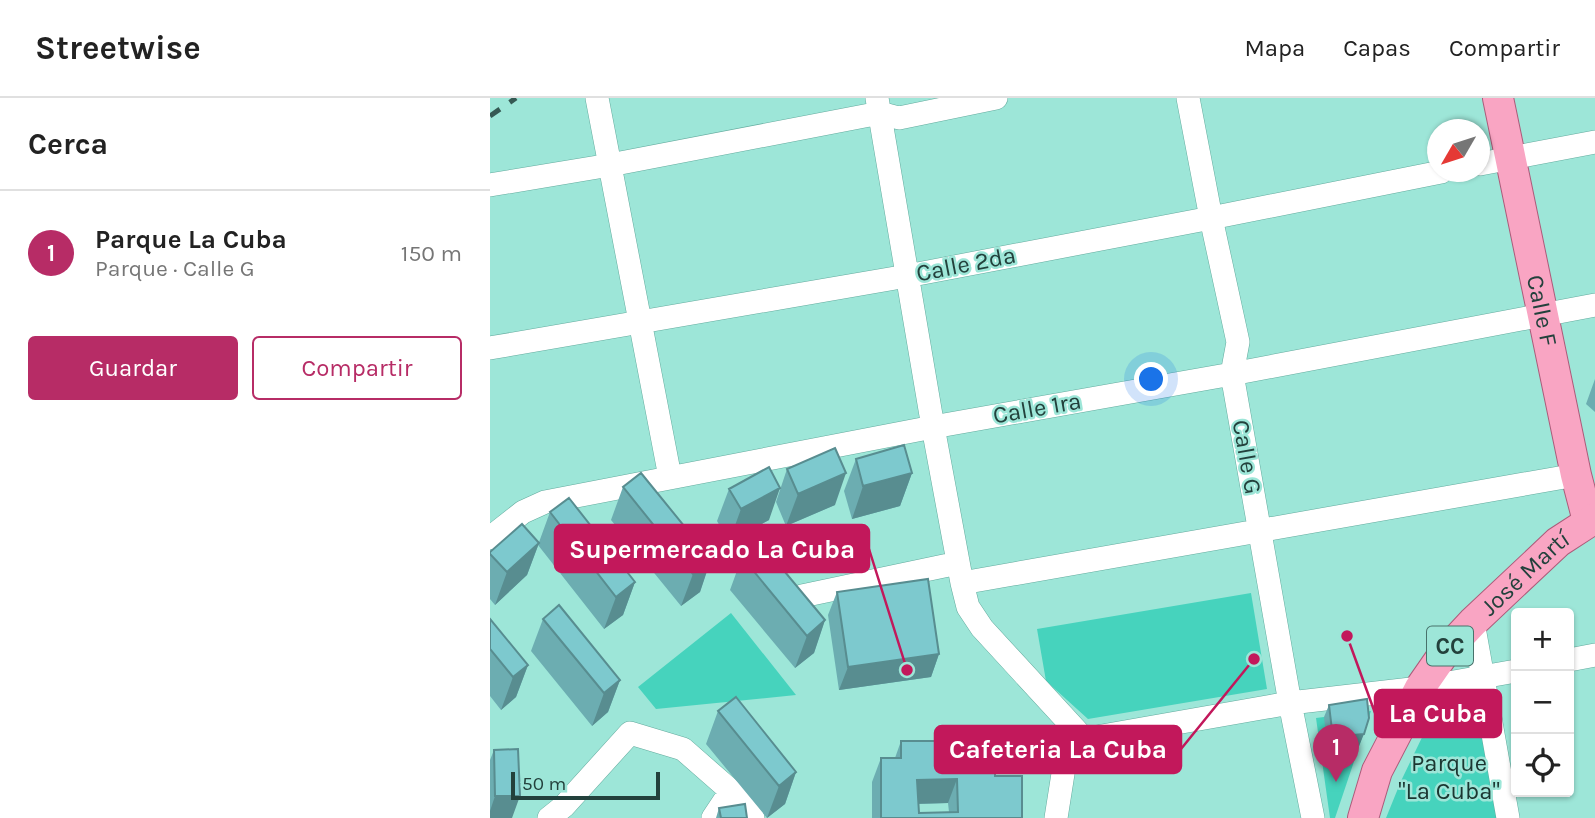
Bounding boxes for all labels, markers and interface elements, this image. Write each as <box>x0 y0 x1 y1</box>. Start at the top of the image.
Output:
text: Streetwise <box>35 29 201 67</box>
text: Mapa <box>1244 34 1305 62</box>
text: Capas <box>1343 34 1411 62</box>
text: Compartir <box>1449 34 1560 62</box>
north arrow <box>1427 119 1490 182</box>
text: Cerca <box>28 126 108 162</box>
text: Parque La Cuba <box>95 224 287 255</box>
text: 1 <box>47 240 55 267</box>
text: 150 m <box>401 240 462 267</box>
street label: Calle 2da <box>914 241 1018 287</box>
text: Parque · Calle G <box>95 255 255 282</box>
street label: Calle F <box>1521 272 1563 349</box>
button: Guardar <box>28 336 238 400</box>
button: Compartir <box>252 336 462 400</box>
your location <box>1134 362 1168 396</box>
street label: Calle 1ra <box>991 386 1083 430</box>
street label: Calle G <box>1227 418 1267 496</box>
street label: José Martí <box>1475 524 1575 621</box>
callout: Supermercado La Cuba <box>555 525 869 572</box>
text: Supermercado La Cuba <box>569 534 855 565</box>
map controls <box>1511 608 1574 797</box>
button: + <box>1511 608 1574 671</box>
road number: CC <box>1427 626 1473 666</box>
button: − <box>1511 671 1574 734</box>
callout: La Cuba <box>1375 690 1501 737</box>
text: La Cuba <box>1389 698 1487 729</box>
pin: 1 <box>1313 724 1359 782</box>
callout: Cafeteria La Cuba <box>935 726 1181 773</box>
text: Cafeteria La Cuba <box>949 734 1167 765</box>
button: locate <box>1511 734 1574 797</box>
park label: Parque "La Cuba" <box>1398 749 1500 805</box>
scale bar <box>511 769 660 801</box>
text: 50 m <box>522 773 566 795</box>

